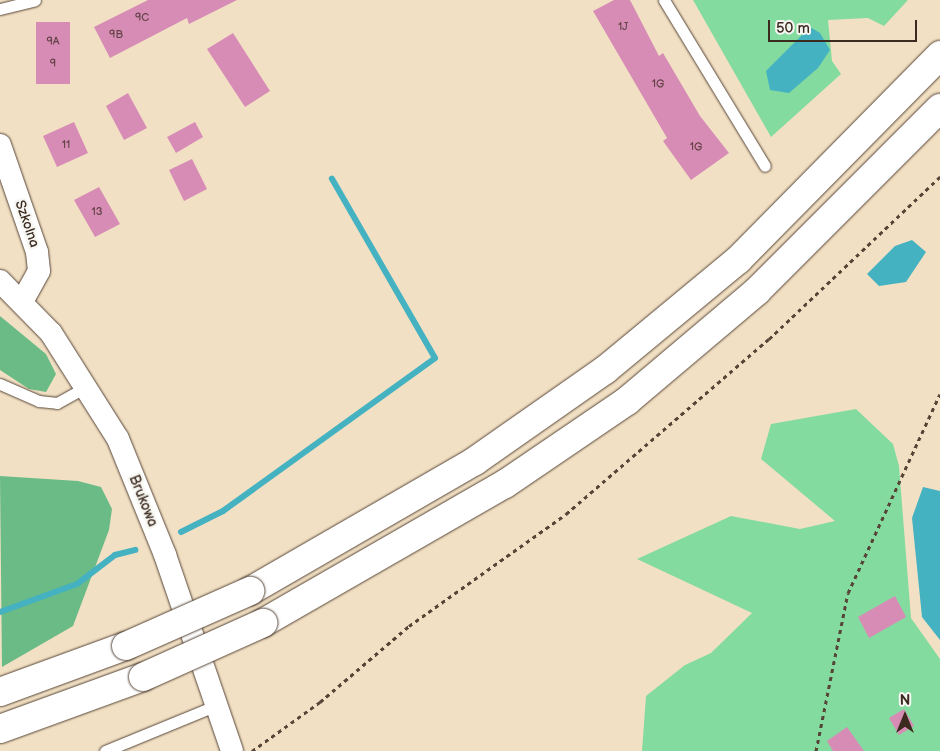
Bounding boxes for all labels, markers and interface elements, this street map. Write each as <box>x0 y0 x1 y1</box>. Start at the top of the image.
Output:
scale bar <box>770 10 919 42</box>
house number: 9C <box>135 11 149 25</box>
text: 50 m <box>776 19 810 38</box>
house number: 1J <box>618 20 628 34</box>
house number: 9B <box>109 28 123 42</box>
house number: 9A <box>46 35 60 49</box>
house number: 9 <box>50 57 56 71</box>
house number: 1G <box>652 77 664 91</box>
house number: 11 <box>62 138 70 152</box>
house number: 1G <box>690 140 702 154</box>
street label: Szkolna <box>11 198 43 250</box>
house number: 13 <box>91 205 103 219</box>
street label: Brukowa <box>125 473 161 529</box>
north arrow <box>880 691 930 741</box>
text: N <box>900 692 910 709</box>

